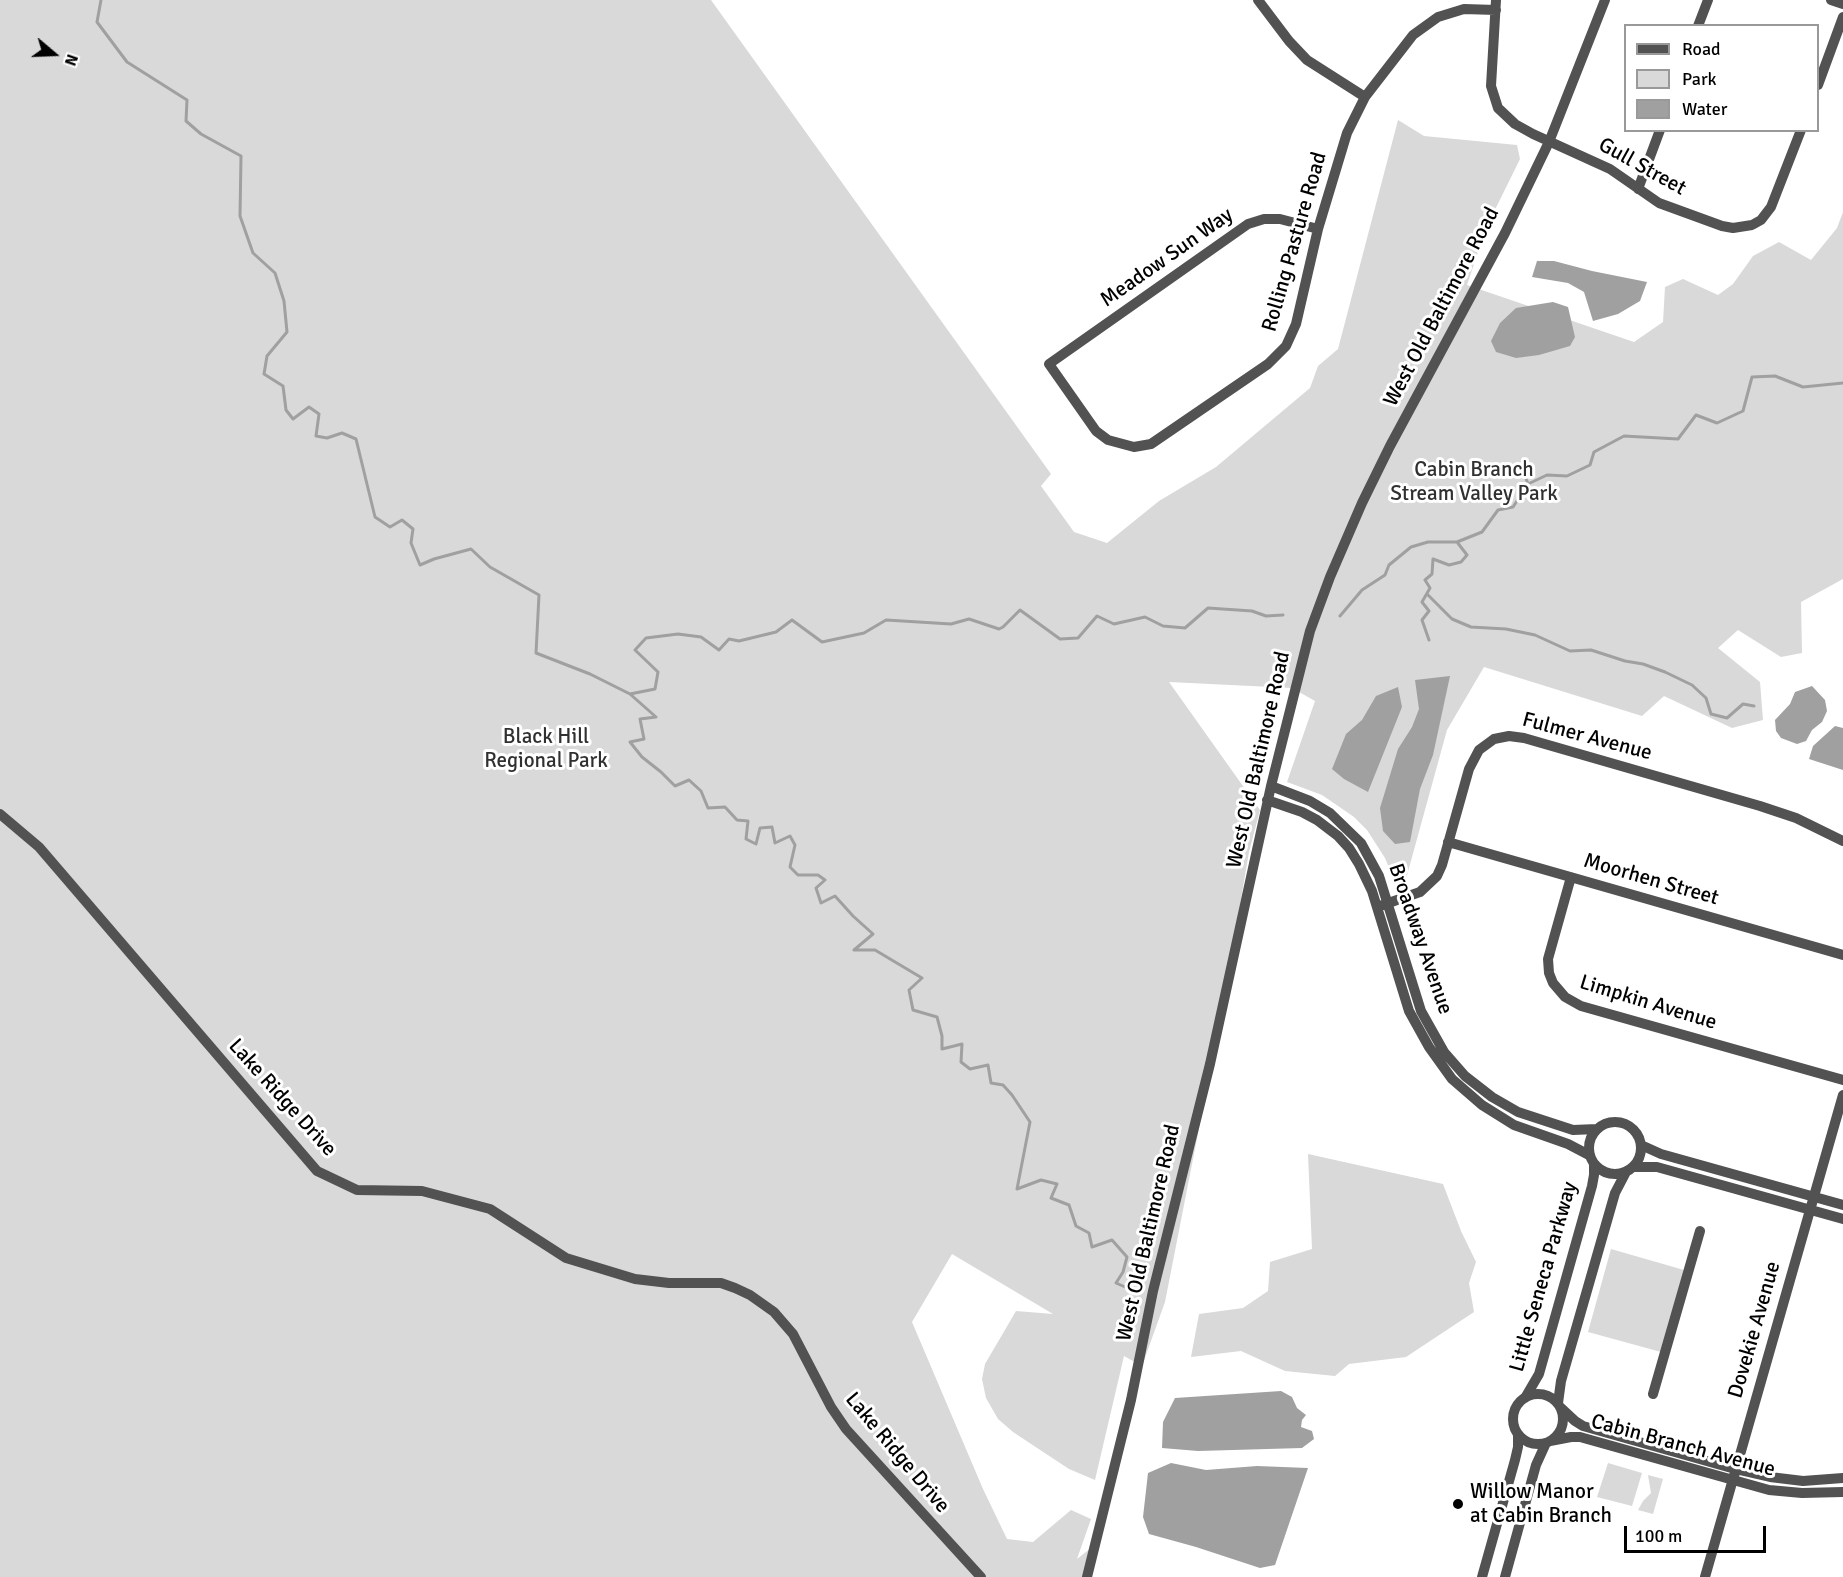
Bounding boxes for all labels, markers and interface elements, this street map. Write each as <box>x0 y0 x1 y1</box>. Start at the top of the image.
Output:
north arrow <box>24 24 84 84</box>
legend <box>1624 24 1819 132</box>
text: Road <box>1682 38 1721 60</box>
text: N <box>60 51 82 68</box>
text: Park <box>1682 68 1717 90</box>
text: Water <box>1682 98 1727 120</box>
street label: Gull Street <box>1594 133 1690 201</box>
street label: Rolling Pasture Road <box>1257 149 1333 335</box>
street label: Meadow Sun Way <box>1096 203 1238 313</box>
street label: West Old Baltimore Road <box>1379 203 1505 411</box>
park label: Cabin Branch Stream Valley Park <box>1390 457 1558 507</box>
street label: West Old Baltimore Road <box>1222 649 1296 871</box>
street label: Fulmer Avenue <box>1519 708 1655 766</box>
park label: Black Hill Regional Park <box>484 724 608 774</box>
street label: Moorhen Street <box>1581 849 1721 911</box>
street label: Broadway Avenue <box>1382 860 1458 1018</box>
street label: Limpkin Avenue <box>1576 970 1720 1036</box>
street label: Lake Ridge Drive <box>223 1034 341 1162</box>
street label: West Old Baltimore Road <box>1112 1122 1186 1344</box>
street label: Little Seneca Parkway <box>1505 1179 1583 1375</box>
street label: Dovekie Avenue <box>1723 1259 1787 1401</box>
street label: Lake Ridge Drive <box>839 1388 955 1518</box>
street label: Cabin Branch Avenue <box>1588 1409 1778 1483</box>
place label: Willow Manor at Cabin Branch <box>1470 1479 1612 1529</box>
marker: Willow Manor at Cabin Branch <box>1451 1497 1465 1511</box>
scale bar <box>1627 1514 1770 1552</box>
text: 100 m <box>1635 1525 1682 1547</box>

